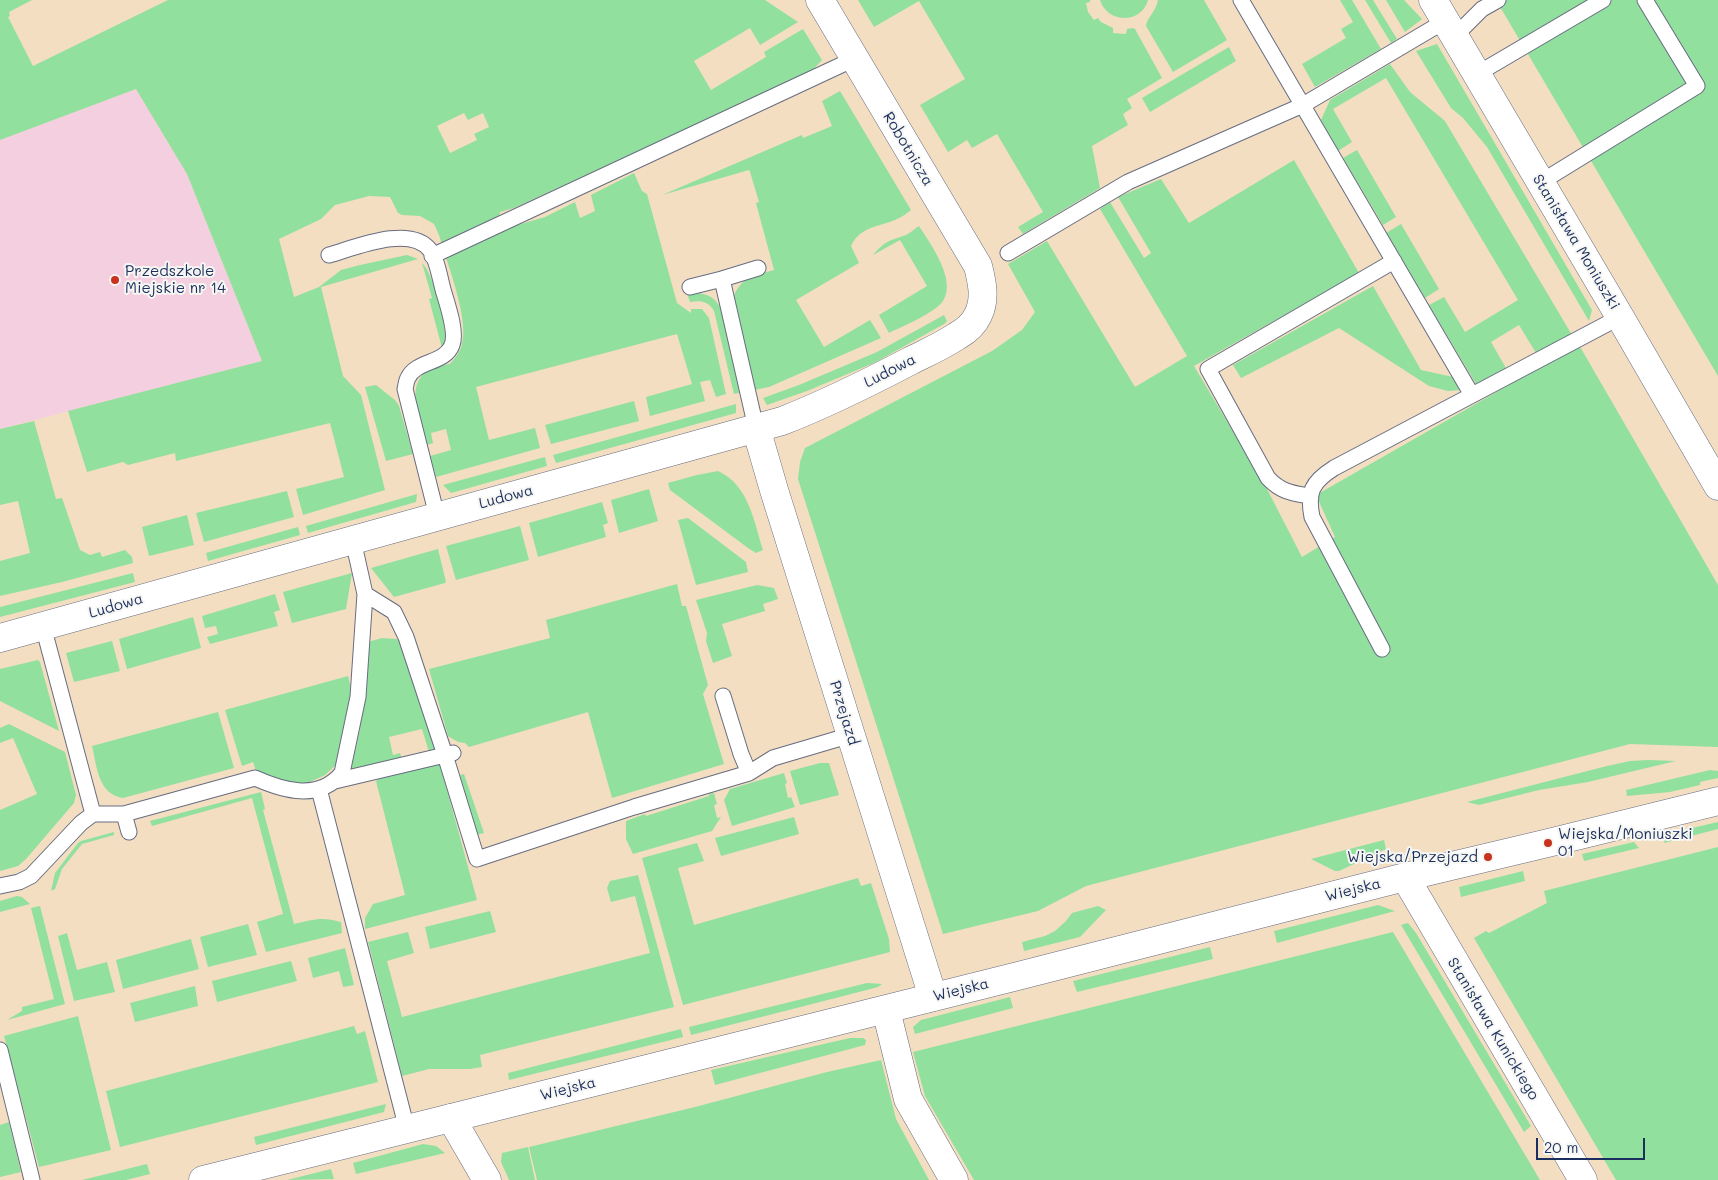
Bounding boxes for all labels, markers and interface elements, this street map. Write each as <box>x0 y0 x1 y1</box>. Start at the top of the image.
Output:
street label: Robotnicza <box>879 109 937 189</box>
street label: Stanisława Moniuszki <box>1528 171 1624 313</box>
place label: Przedszkole Miejskie nr 14 <box>125 262 226 297</box>
marker: Przedszkole Miejskie nr 14 <box>109 274 121 286</box>
street label: Ludowa <box>861 350 919 392</box>
street label: Ludowa <box>477 481 535 513</box>
street label: Ludowa <box>87 590 145 622</box>
street label: Przejazd <box>826 679 862 747</box>
place label: Wiejska/Moniuszki 01 <box>1558 825 1693 860</box>
marker: Wiejska/Moniuszki 01 <box>1542 837 1554 849</box>
place label: Wiejska/Przejazd <box>1347 848 1478 866</box>
marker: Wiejska/Przejazd <box>1482 851 1494 863</box>
street label: Wiejska <box>1323 874 1383 906</box>
street label: Stanisława Kunickiego <box>1443 955 1543 1103</box>
street label: Wiejska <box>931 974 991 1006</box>
street label: Wiejska <box>538 1073 598 1105</box>
scale bar <box>1538 1128 1647 1160</box>
text: 20 m <box>1544 1137 1578 1157</box>

